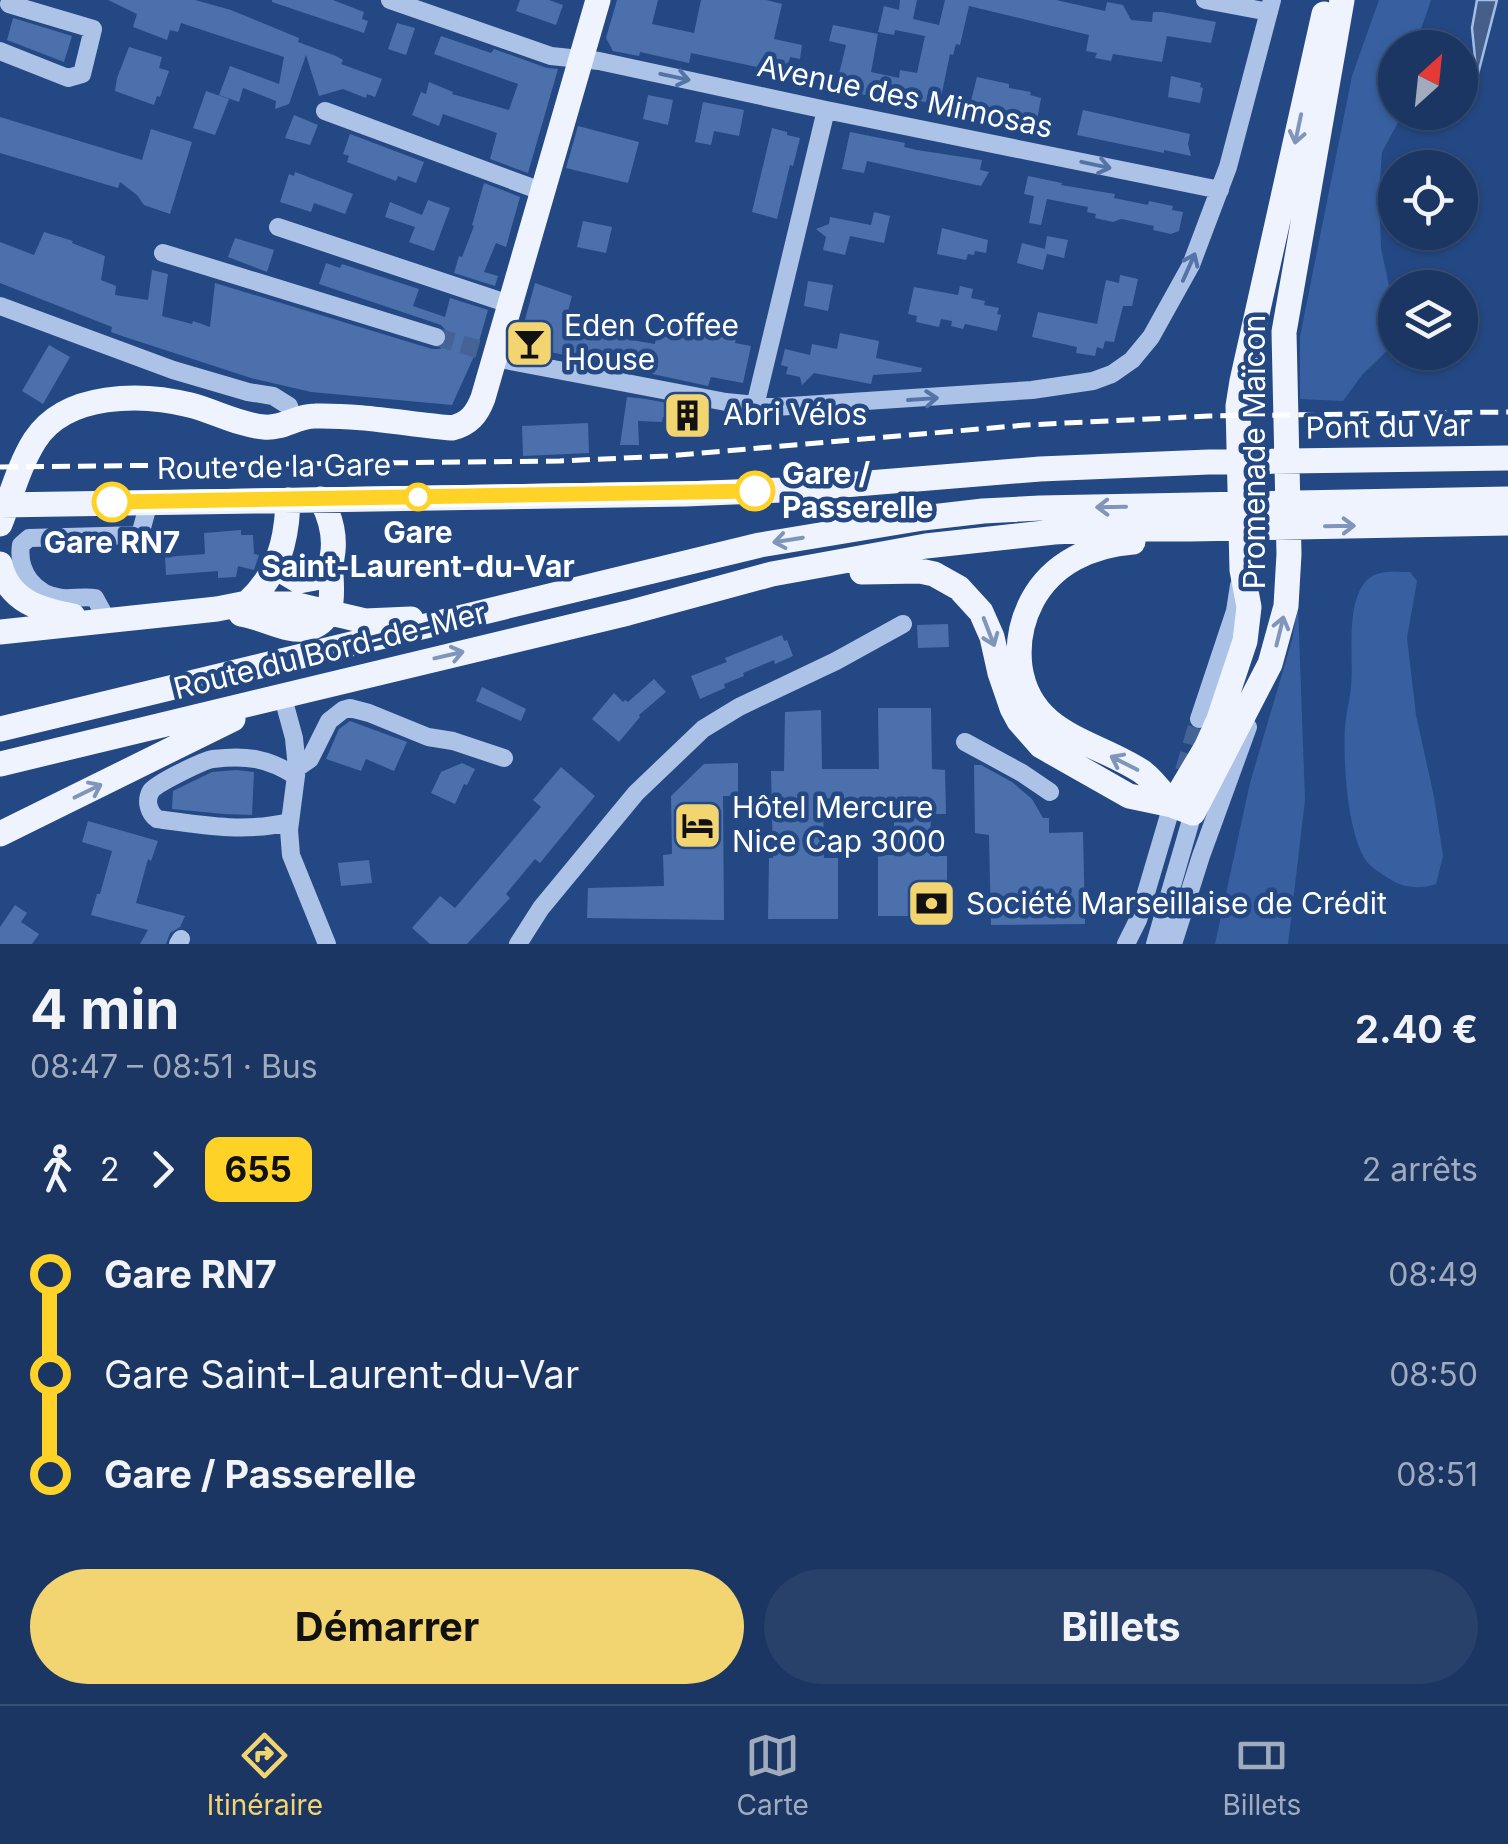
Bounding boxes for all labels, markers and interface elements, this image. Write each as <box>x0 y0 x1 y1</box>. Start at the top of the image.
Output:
north arrow <box>1378 30 1478 130</box>
map controls <box>1378 30 1478 370</box>
street label: Avenue des Mimosas <box>754 47 1056 145</box>
one-way arrow <box>658 69 690 88</box>
one-way arrow <box>1288 112 1306 144</box>
button: locate <box>1378 150 1478 250</box>
one-way arrow <box>1079 156 1111 175</box>
one-way arrow <box>1181 252 1199 283</box>
button: layers <box>1378 270 1478 370</box>
place label: Eden Coffee House <box>564 307 739 377</box>
street label: Promenade Maïcon <box>1236 315 1272 589</box>
bar icon: Eden Coffee House <box>503 317 555 369</box>
building icon: Abri Vélos <box>662 389 714 441</box>
one-way arrow <box>907 389 939 408</box>
place label: Abri Vélos <box>723 396 867 432</box>
street label: Pont du Var <box>1305 407 1471 445</box>
street label: Route de la Gare <box>156 446 391 486</box>
place label: Gare / Passerelle <box>782 455 933 525</box>
marker: Gare / Passerelle <box>736 472 774 510</box>
marker: Gare RN7 <box>93 483 131 521</box>
marker: Gare Saint-Laurent-du-Var <box>405 484 431 510</box>
one-way arrow <box>1096 497 1128 516</box>
place label: Gare Saint-Laurent-du-Var <box>261 514 575 584</box>
one-way arrow <box>1324 516 1356 536</box>
place label: Gare RN7 <box>44 524 180 560</box>
one-way arrow <box>773 531 805 550</box>
street label: Route du Bord-de-Mer <box>170 594 490 706</box>
one-way arrow <box>981 616 999 647</box>
one-way arrow <box>1271 616 1290 647</box>
one-way arrow <box>432 645 464 663</box>
one-way arrow <box>1110 753 1140 772</box>
one-way arrow <box>73 781 102 800</box>
place label: Hôtel Mercure Nice Cap 3000 <box>732 789 946 859</box>
hotel icon: Hôtel Mercure Nice Cap 3000 <box>671 799 723 851</box>
bank icon: Société Marseillaise de Crédit <box>905 878 957 930</box>
place label: Société Marseillaise de Crédit <box>966 885 1387 921</box>
text: 4 min <box>30 976 180 1042</box>
text: 2.40 € <box>1355 1006 1478 1052</box>
text: 08:47 – 08:51 · Bus <box>30 1047 318 1086</box>
icon: walk <box>30 1142 85 1197</box>
icon: forward <box>135 1142 190 1197</box>
text: 655 <box>225 1148 292 1190</box>
text: 2 <box>100 1150 120 1189</box>
text: 2 arrêts <box>1362 1150 1478 1189</box>
text: Gare RN7 <box>104 1251 277 1297</box>
text: 08:49 <box>1388 1255 1478 1294</box>
text: Gare Saint-Laurent-du-Var <box>104 1351 579 1397</box>
text: 08:50 <box>1389 1355 1478 1394</box>
text: Gare / Passerelle <box>104 1451 416 1497</box>
text: 08:51 <box>1396 1455 1478 1494</box>
button: Démarrer <box>30 1569 744 1684</box>
button: Billets <box>764 1569 1478 1684</box>
tab: Itinéraire <box>207 1728 323 1822</box>
tab: Carte <box>737 1728 809 1822</box>
tab: Billets <box>1223 1728 1301 1822</box>

